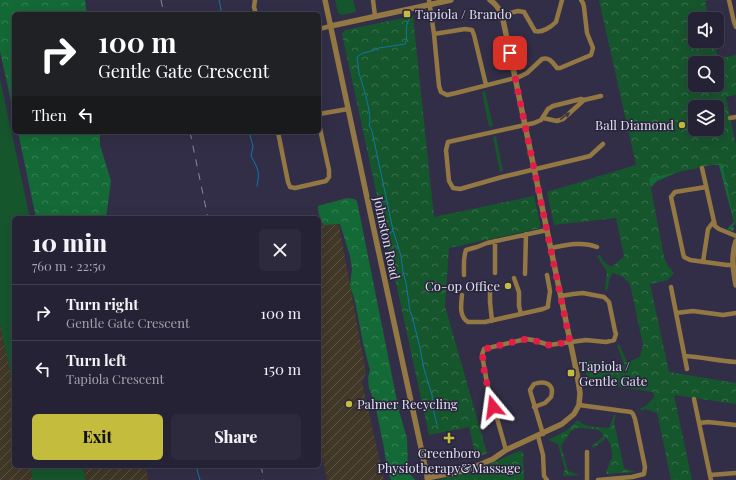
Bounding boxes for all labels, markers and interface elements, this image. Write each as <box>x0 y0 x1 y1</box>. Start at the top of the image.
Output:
place label: Tapiola / Brando <box>415 5 512 22</box>
marker: Tapiola / Brando <box>402 9 412 19</box>
map controls <box>688 12 724 136</box>
button: sound <box>688 12 724 48</box>
text: 100 m <box>98 23 177 60</box>
icon: right <box>32 28 84 80</box>
pin <box>493 36 527 70</box>
icon: arrive <box>499 42 521 64</box>
button: search <box>688 56 724 92</box>
text: Gentle Gate Crescent <box>98 59 269 83</box>
button: layers <box>688 100 724 136</box>
icon: left <box>75 104 97 126</box>
text: Then <box>32 105 67 125</box>
one-way arrow <box>560 112 571 120</box>
place label: Ball Diamond <box>595 116 674 133</box>
marker: Ball Diamond <box>677 120 687 130</box>
street label: Johnston Road <box>370 194 405 281</box>
text: 10 min <box>32 226 107 258</box>
button: close <box>259 229 301 271</box>
text: 760 m · 22:50 <box>32 257 106 274</box>
place label: Co-op Office <box>425 277 500 294</box>
marker: Co-op Office <box>503 281 513 291</box>
text: Turn right <box>66 294 139 314</box>
icon: right <box>32 302 54 324</box>
text: 100 m <box>260 303 301 323</box>
text: Gentle Gate Crescent <box>66 314 190 331</box>
text: Turn left <box>66 350 127 370</box>
place label: Tapiola / Gentle Gate <box>579 357 648 389</box>
icon: left <box>32 358 54 380</box>
text: 150 m <box>263 359 301 379</box>
marker: Tapiola / Gentle Gate <box>566 368 576 378</box>
text: Tapiola Crescent <box>66 370 164 387</box>
position arrow <box>472 386 514 428</box>
place label: Palmer Recycling <box>357 395 458 412</box>
marker: Palmer Recycling <box>344 399 354 409</box>
button: Exit <box>32 414 163 460</box>
button: Share <box>171 414 301 460</box>
marker: Greenboro Physiotherapy&Massage <box>443 432 455 444</box>
place label: Greenboro Physiotherapy&Massage <box>377 444 521 476</box>

